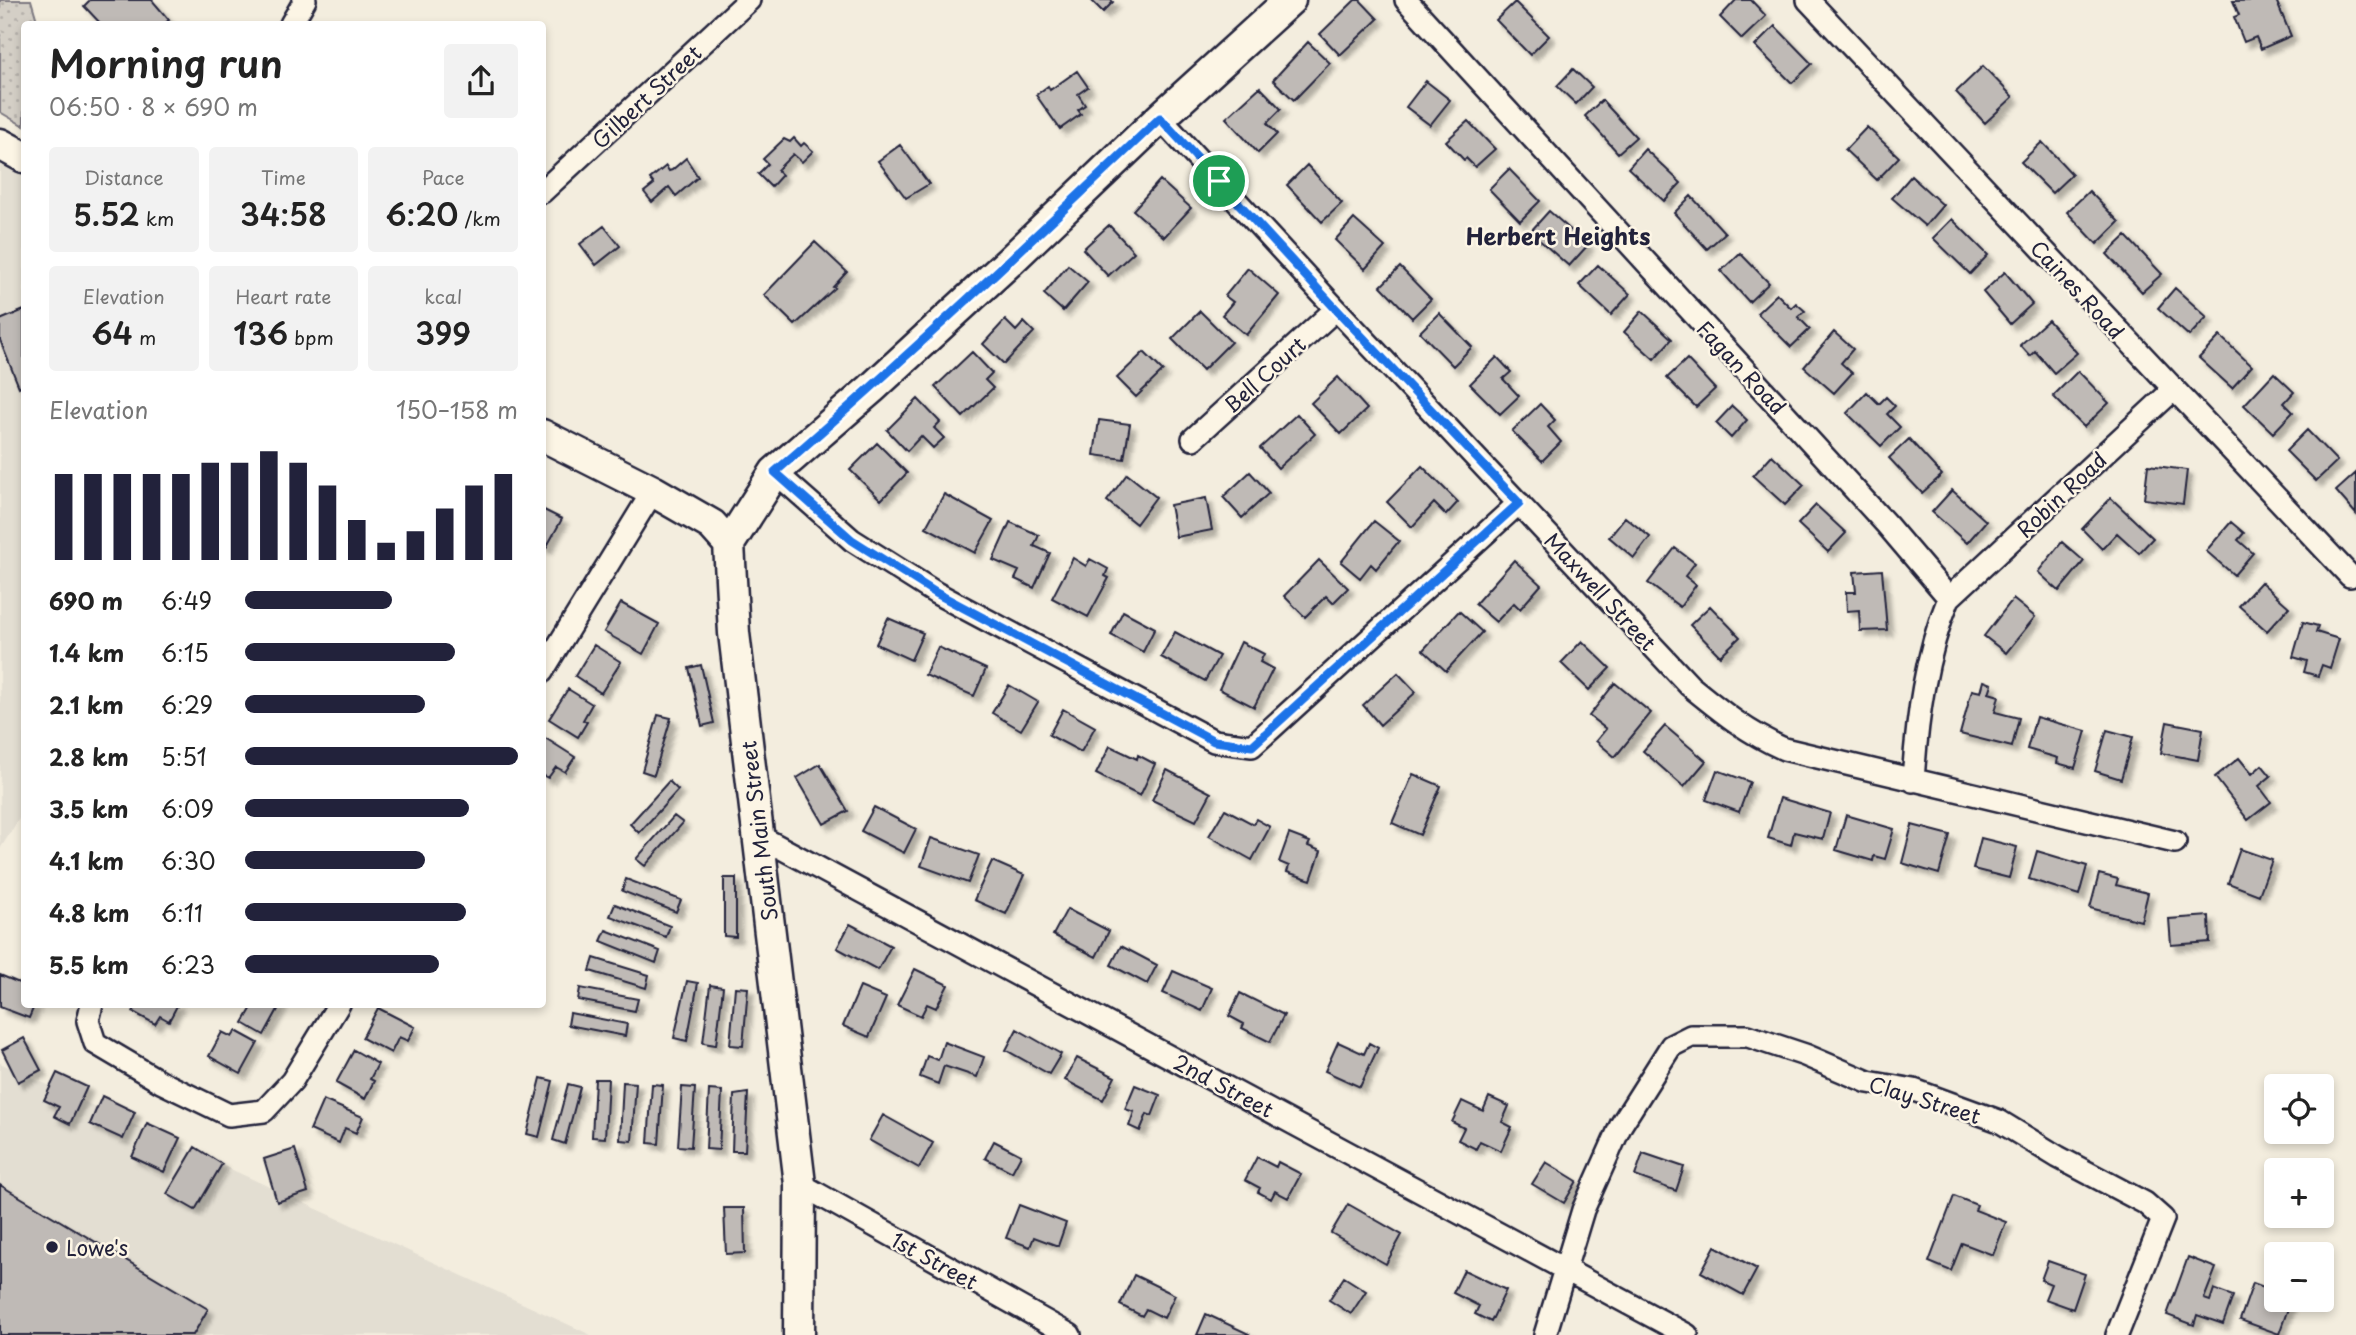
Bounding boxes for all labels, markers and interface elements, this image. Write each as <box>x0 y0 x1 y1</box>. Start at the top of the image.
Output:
text: Morning run <box>49 34 283 91</box>
street label: Gilbert Street <box>584 37 708 155</box>
button: share <box>444 44 518 118</box>
text: 06:50 · 8 × 690 m <box>49 89 258 124</box>
pin <box>1189 151 1249 211</box>
icon: arrive <box>1200 162 1238 200</box>
text: Distance <box>84 163 164 191</box>
text: Time <box>261 163 306 191</box>
text: Pace <box>422 163 465 191</box>
text: 5.52 <box>73 191 140 236</box>
text: 34:58 <box>240 191 327 236</box>
text: 6:20 <box>386 191 458 236</box>
text: km <box>140 204 174 232</box>
text: /km <box>458 204 501 232</box>
district label: Herbert Heights <box>1466 218 1650 253</box>
street label: Caines Road <box>2024 232 2132 346</box>
text: Elevation <box>83 282 165 310</box>
text: Heart rate <box>236 282 331 310</box>
text: kcal <box>424 282 462 310</box>
text: 64 <box>91 310 133 355</box>
text: 136 <box>233 310 288 355</box>
text: 399 <box>415 310 471 355</box>
street label: Fagan Road <box>1690 313 1794 421</box>
text: m <box>133 323 156 351</box>
text: bpm <box>288 323 334 351</box>
street label: Bell Court <box>1216 328 1312 420</box>
text: Elevation <box>49 392 148 427</box>
text: 150–158 m <box>396 392 518 427</box>
street label: Robin Road <box>2009 444 2113 544</box>
street label: Maxwell Street <box>1538 525 1664 657</box>
text: 690 m <box>49 583 123 618</box>
text: 6:49 <box>161 583 212 618</box>
text: 1.4 km <box>49 635 124 670</box>
text: 6:15 <box>161 635 209 670</box>
text: 2.1 km <box>49 687 124 722</box>
text: 6:29 <box>161 687 213 722</box>
text: 2.8 km <box>49 739 129 774</box>
text: 5:51 <box>161 739 207 774</box>
street label: South Main Street <box>731 739 785 923</box>
text: 3.5 km <box>49 791 129 826</box>
text: 6:09 <box>161 791 214 826</box>
text: 4.1 km <box>49 843 124 878</box>
text: 6:30 <box>161 843 216 878</box>
text: 4.8 km <box>49 895 130 930</box>
text: 6:11 <box>161 895 203 930</box>
text: 5.5 km <box>49 947 129 982</box>
text: 6:23 <box>161 947 215 982</box>
street label: 2nd Street <box>1168 1045 1280 1125</box>
street label: Clay Street <box>1865 1067 1985 1131</box>
map controls <box>2264 1074 2334 1312</box>
button: locate <box>2264 1074 2334 1144</box>
button: + <box>2264 1158 2334 1228</box>
street label: 1st Street <box>886 1223 984 1297</box>
place label: Lowe's <box>66 1231 128 1263</box>
marker: Lowe's <box>44 1239 60 1255</box>
button: − <box>2264 1242 2334 1312</box>

